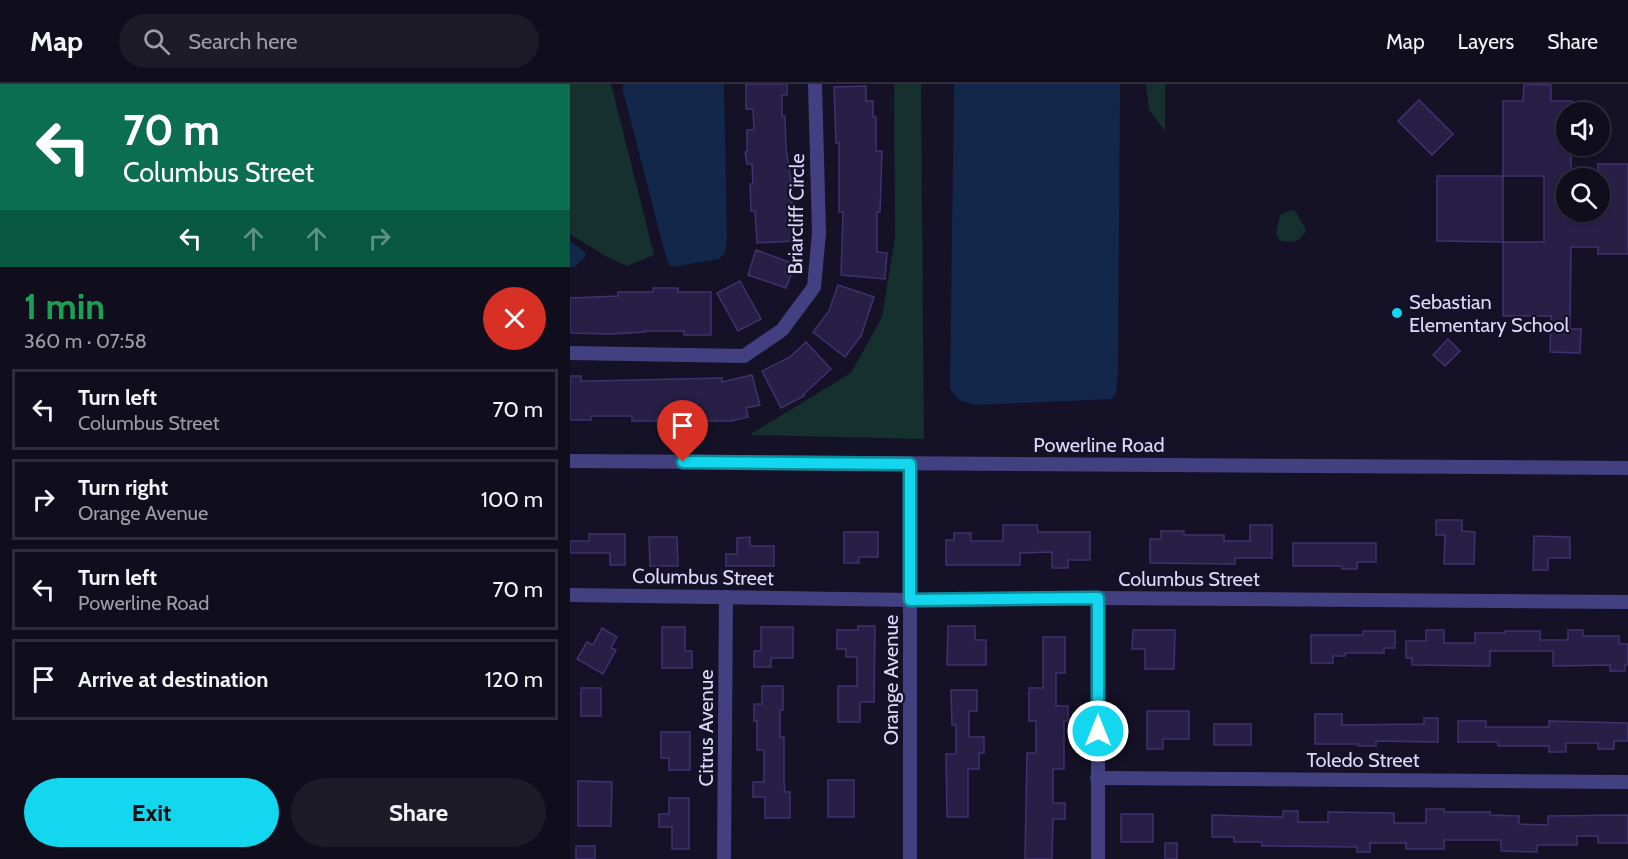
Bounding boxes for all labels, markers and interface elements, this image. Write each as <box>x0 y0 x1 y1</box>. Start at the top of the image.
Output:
search box <box>119 14 539 68</box>
text: Map <box>30 24 83 58</box>
icon: search <box>140 25 173 58</box>
text: Search here <box>188 28 297 55</box>
text: Map <box>1386 29 1425 54</box>
text: Layers <box>1458 29 1514 54</box>
text: Share <box>1547 29 1598 54</box>
map controls <box>1556 102 1610 222</box>
button: sound <box>1556 102 1610 156</box>
text: 70 m <box>123 104 220 156</box>
icon: left <box>24 108 102 186</box>
street label: Briarcliff Circle <box>783 153 809 275</box>
text: Columbus Street <box>123 156 314 189</box>
button: search <box>1556 168 1610 222</box>
icon: left <box>174 222 207 255</box>
icon: ahead <box>237 222 270 255</box>
icon: ahead <box>300 222 333 255</box>
icon: right <box>363 222 396 255</box>
text: 1 min <box>24 284 105 328</box>
button: close <box>483 287 546 350</box>
place label: Sebastian Elementary School <box>1409 290 1570 337</box>
marker: Sebastian Elementary School <box>1390 306 1404 320</box>
text: 360 m · 07:58 <box>24 329 147 353</box>
text: Turn left <box>78 384 157 411</box>
icon: left <box>27 393 60 426</box>
text: 70 m <box>493 396 543 423</box>
pin <box>657 400 708 462</box>
icon: arrive <box>666 409 699 442</box>
text: Columbus Street <box>78 411 220 435</box>
street label: Powerline Road <box>1033 433 1165 457</box>
text: Turn right <box>78 474 168 501</box>
icon: right <box>27 483 60 516</box>
text: 100 m <box>481 486 543 513</box>
text: Orange Avenue <box>78 501 208 525</box>
text: Turn left <box>78 564 157 591</box>
street label: Columbus Street <box>632 564 774 590</box>
street label: Columbus Street <box>1118 567 1260 591</box>
icon: left <box>27 573 60 606</box>
text: 70 m <box>493 576 543 603</box>
text: Powerline Road <box>78 591 209 615</box>
street label: Orange Avenue <box>879 615 903 745</box>
icon: arrive <box>27 663 60 696</box>
text: Arrive at destination <box>78 666 268 693</box>
text: 120 m <box>485 666 543 693</box>
street label: Citrus Avenue <box>694 670 718 786</box>
position arrow <box>1066 699 1130 763</box>
street label: Toledo Street <box>1307 748 1420 772</box>
button: Exit <box>24 778 279 847</box>
button: Share <box>291 778 546 847</box>

